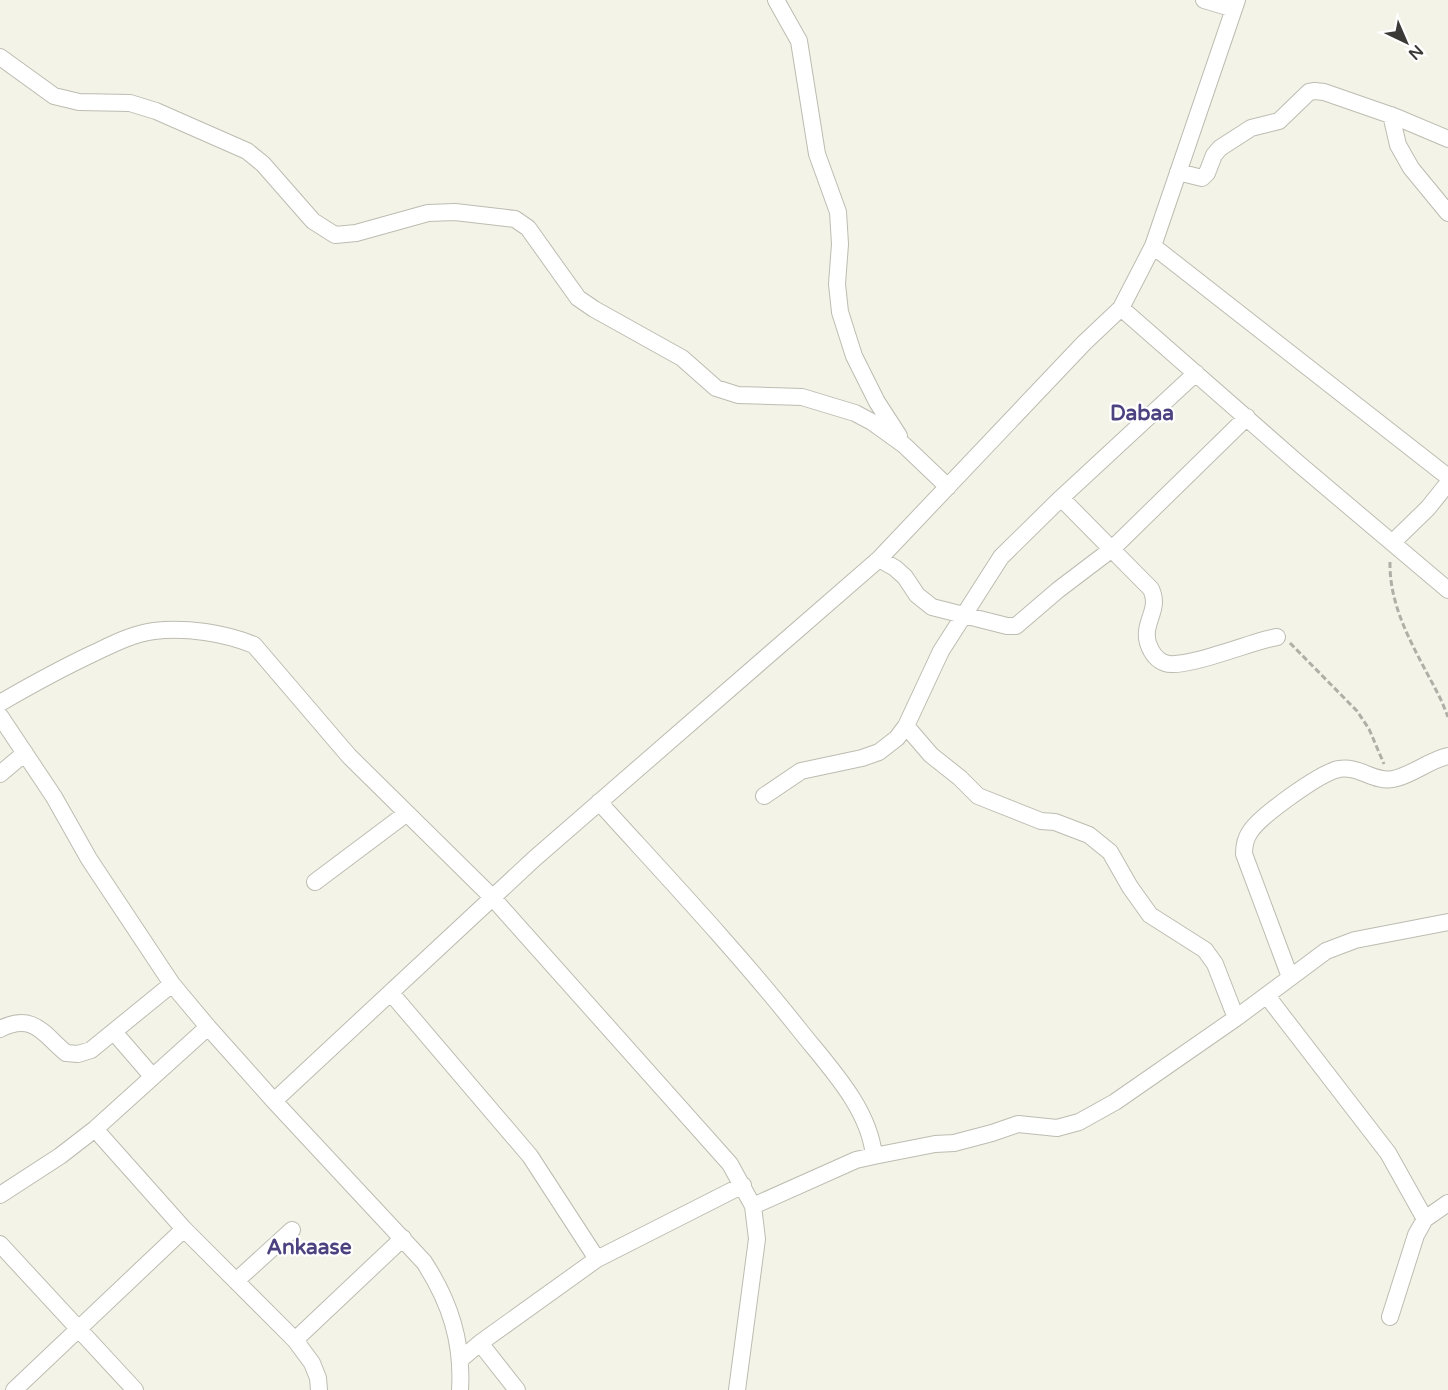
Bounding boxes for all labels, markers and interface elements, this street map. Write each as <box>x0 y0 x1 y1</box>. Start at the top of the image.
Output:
north arrow <box>1376 12 1436 72</box>
text: N <box>1404 40 1427 64</box>
district label: Dabaa <box>1110 401 1174 426</box>
district label: Ankaase <box>266 1235 352 1260</box>

